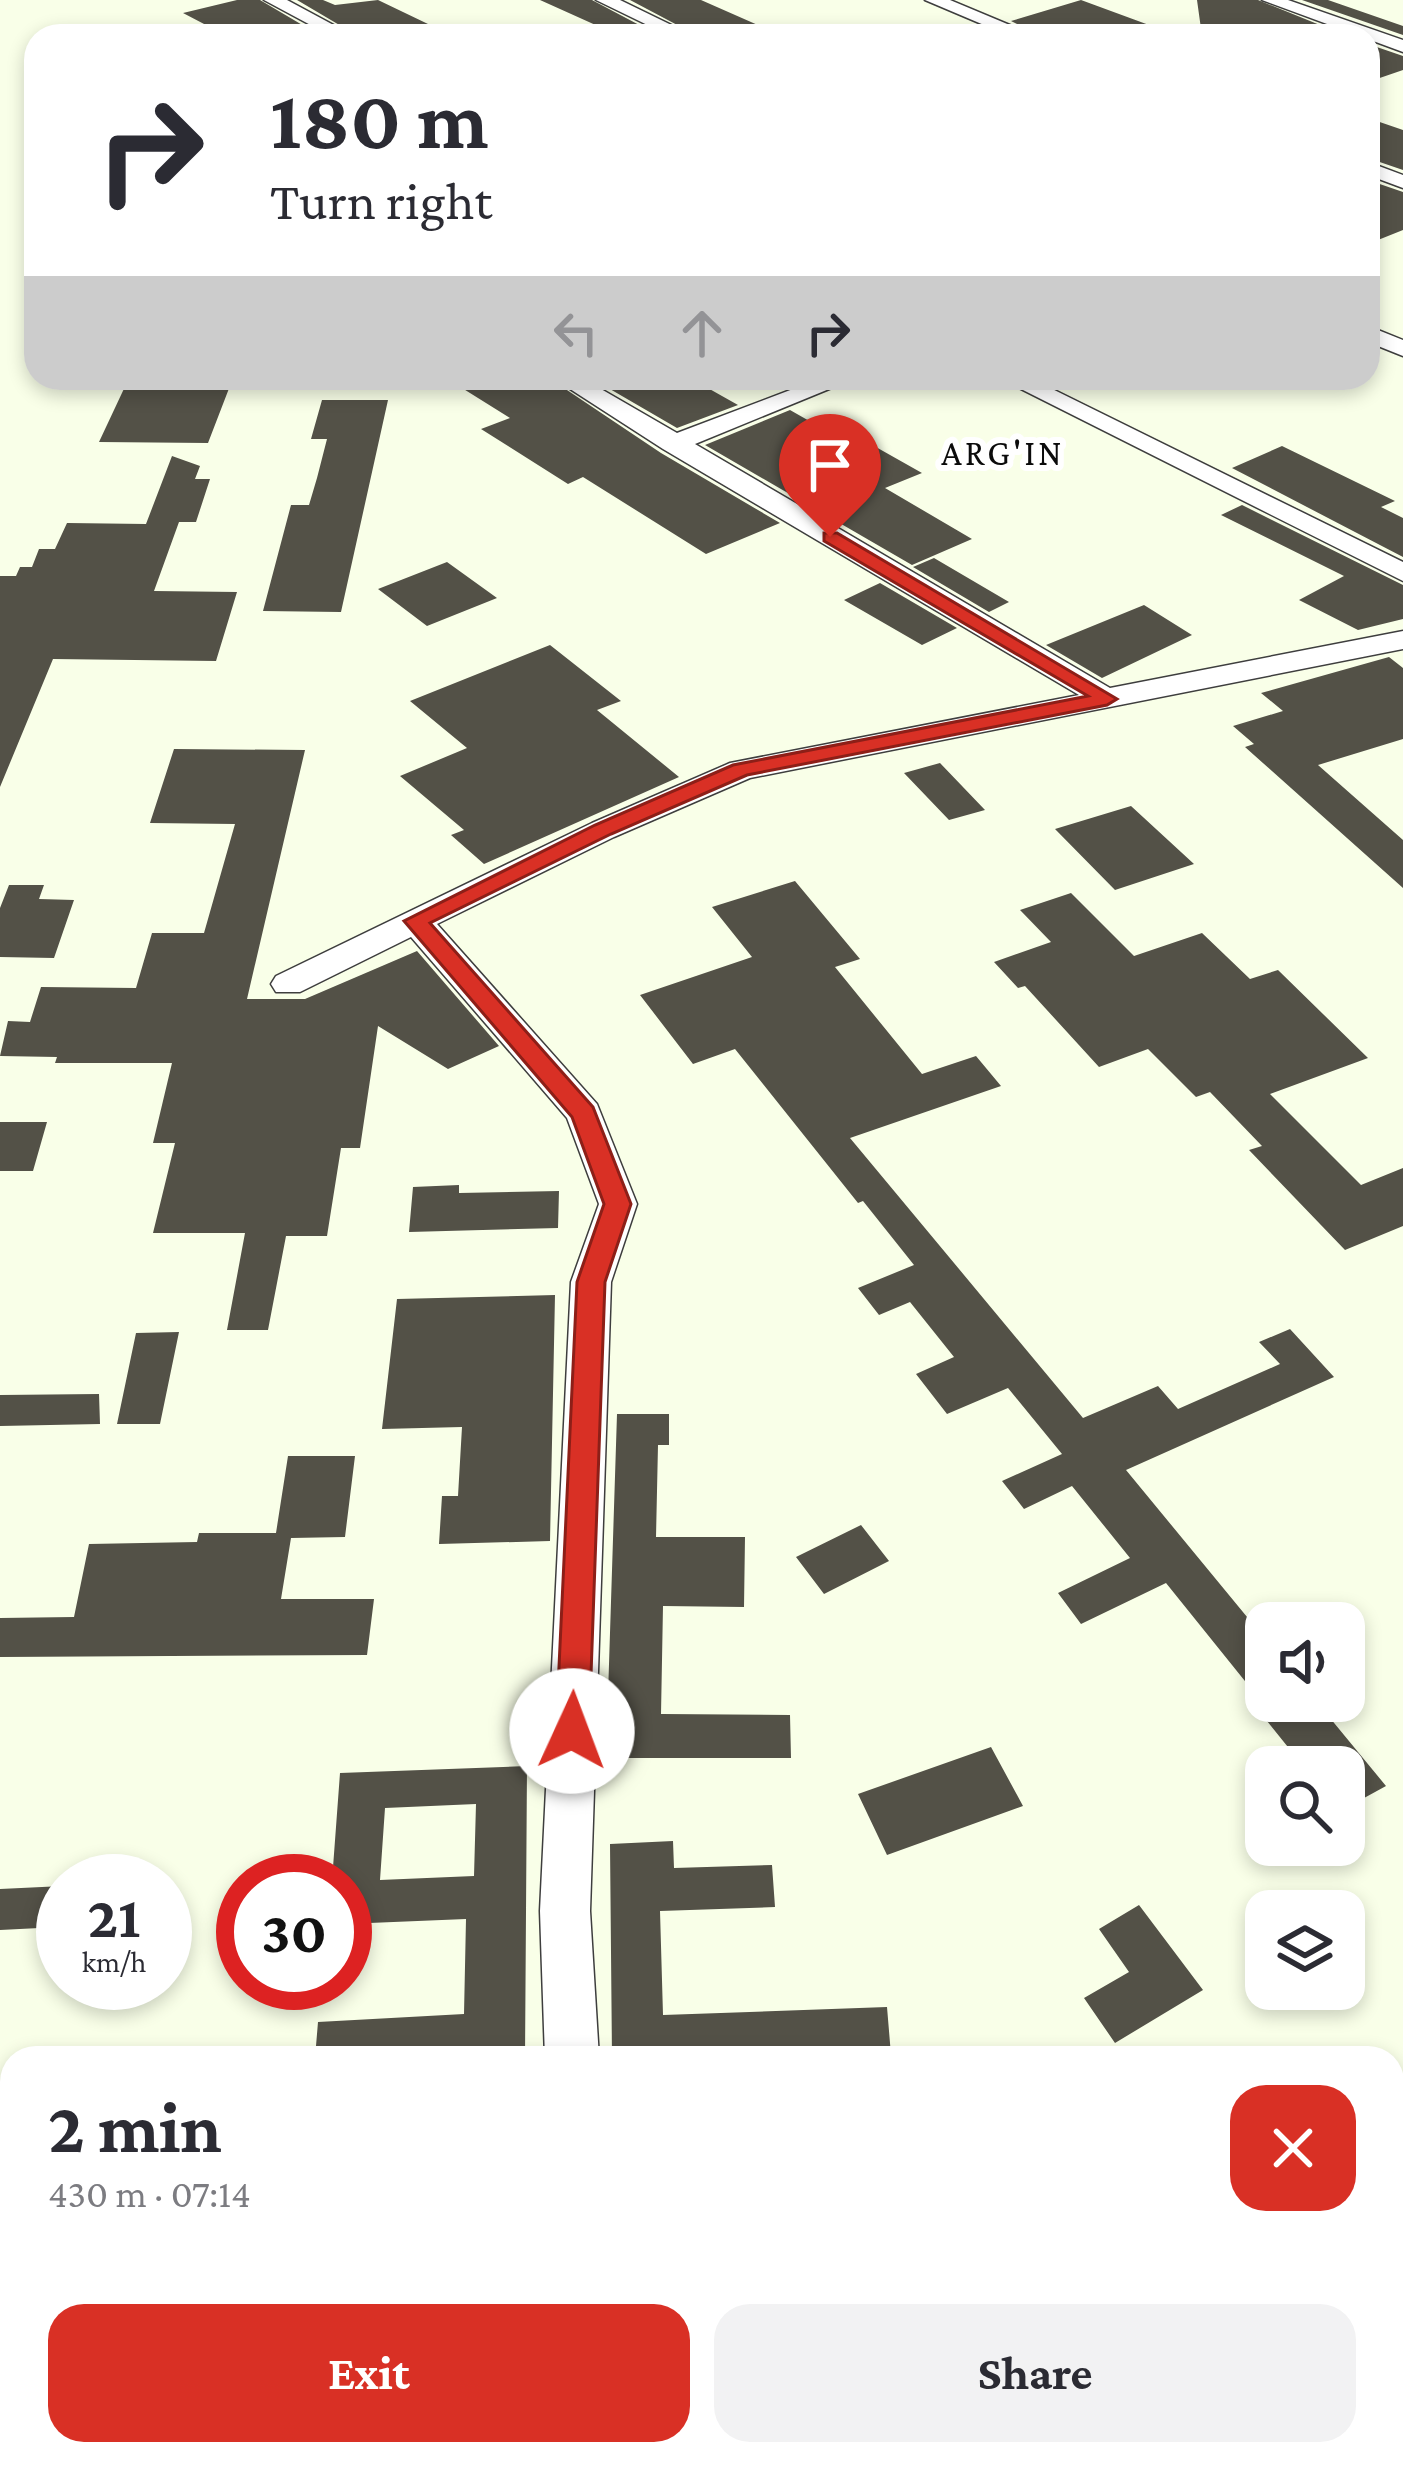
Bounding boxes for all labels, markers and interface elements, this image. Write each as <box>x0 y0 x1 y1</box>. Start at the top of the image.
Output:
icon: right <box>72 72 228 228</box>
text: 180 m <box>270 73 489 166</box>
text: Turn right <box>270 171 492 231</box>
icon: left <box>543 300 609 366</box>
icon: ahead <box>669 300 735 366</box>
icon: right <box>795 300 861 366</box>
pin <box>779 414 881 537</box>
icon: arrive <box>797 432 863 498</box>
district label: ARG'IN <box>941 433 1065 473</box>
map controls <box>1245 1602 1365 2010</box>
button: sound <box>1245 1602 1365 1722</box>
position arrow <box>509 1668 635 1794</box>
button: search <box>1245 1746 1365 1866</box>
speed limit sign: 30 <box>216 1854 372 2010</box>
text: 21 <box>87 1883 141 1950</box>
button: layers <box>1245 1890 1365 2010</box>
text: km/h <box>82 1945 146 1978</box>
button: close <box>1230 2085 1356 2211</box>
text: 2 min <box>48 2087 222 2167</box>
text: 430 m · 07:14 <box>48 2172 251 2215</box>
button: Exit <box>48 2304 690 2442</box>
button: Share <box>714 2304 1356 2442</box>

